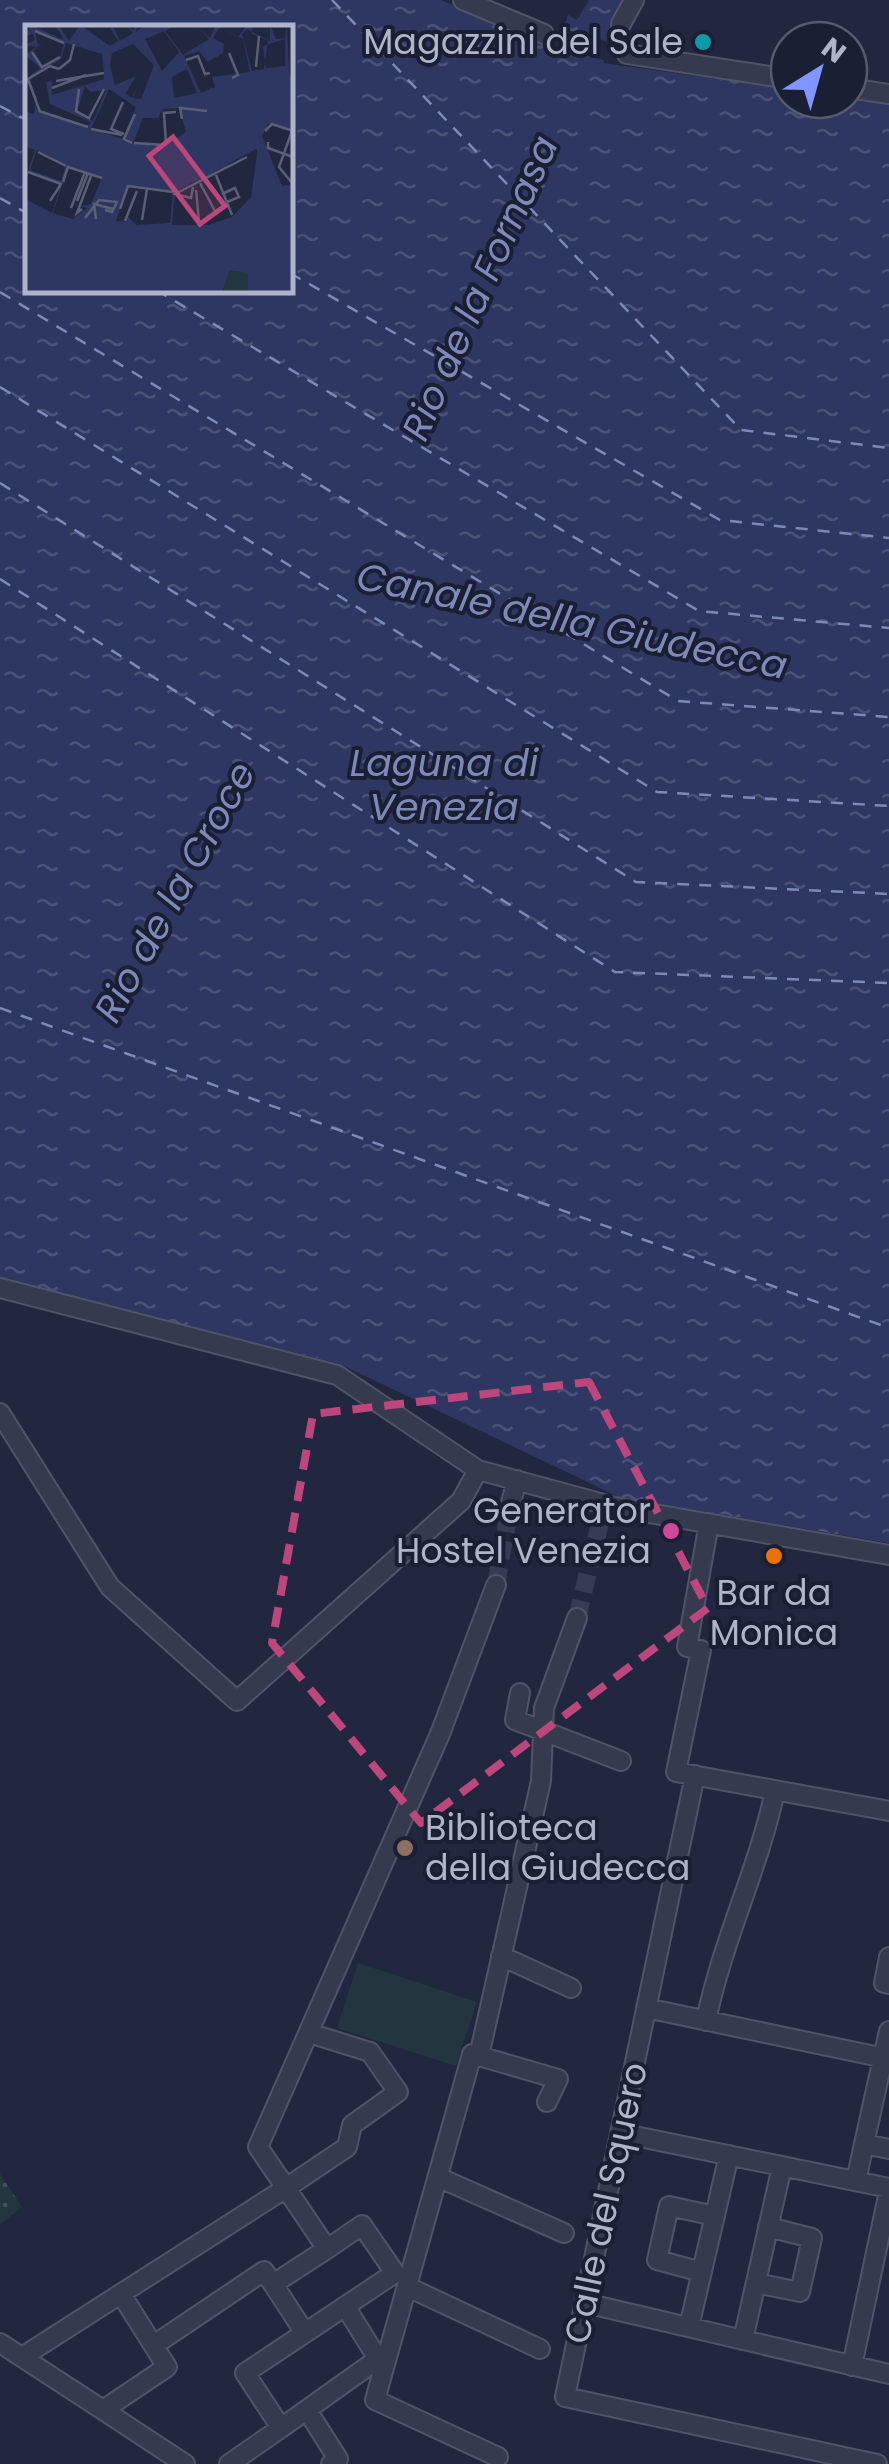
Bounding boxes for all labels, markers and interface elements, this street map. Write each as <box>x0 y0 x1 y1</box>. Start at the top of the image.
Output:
place label: Magazzini del Sale <box>363 17 683 66</box>
north arrow <box>769 20 869 120</box>
inset map <box>25 25 292 292</box>
text: N <box>814 29 854 72</box>
marker: Magazzini del Sale <box>692 31 714 53</box>
water label: Rio de la Fornasa <box>389 127 571 448</box>
water label: Canale della Giudecca <box>352 549 792 692</box>
water label: Laguna di Venezia <box>350 736 539 833</box>
water label: Rio de la Croce <box>81 752 268 1031</box>
place label: Generator Hostel Venezia <box>396 1486 651 1575</box>
marker: Generator Hostel Venezia <box>660 1520 682 1542</box>
marker: Bar da Monica <box>763 1545 785 1567</box>
place label: Bar da Monica <box>710 1568 838 1657</box>
place label: Biblioteca della Giudecca <box>425 1803 690 1892</box>
marker: Biblioteca della Giudecca <box>394 1837 416 1859</box>
street label: Calle del Squero <box>552 2058 659 2348</box>

